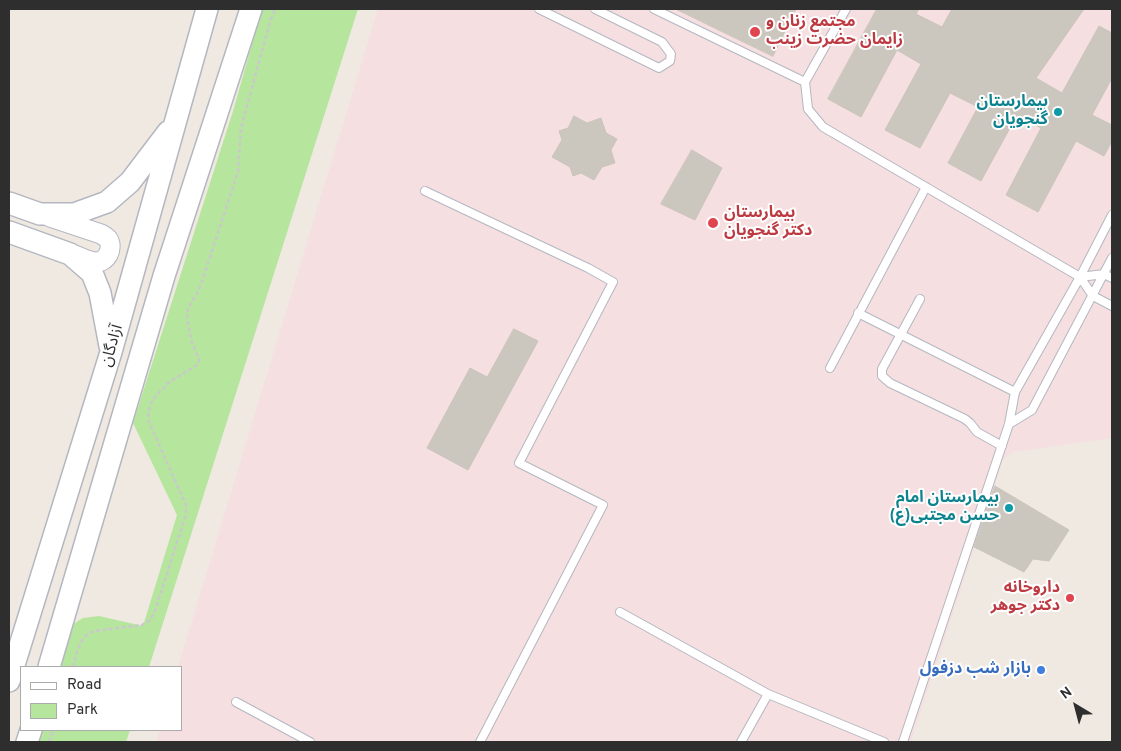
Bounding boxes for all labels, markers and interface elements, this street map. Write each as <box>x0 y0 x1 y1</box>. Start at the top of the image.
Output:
place label: مجتمع زنان و زایمان حضرت زینب <box>766 13 903 51</box>
marker: مجتمع زنان و زایمان حضرت زینب <box>748 25 762 39</box>
place label: بیمارستان گنجویان <box>977 93 1048 131</box>
marker: بیمارستان گنجویان <box>1052 106 1064 118</box>
place label: بیمارستان دکتر گنجویان <box>724 204 812 242</box>
marker: بیمارستان دکتر گنجویان <box>706 216 720 230</box>
street label: آزادگان <box>98 323 128 369</box>
place label: بیمارستان امام حسن مجتبی(ع) <box>889 489 999 527</box>
marker: بیمارستان امام حسن مجتبی(ع) <box>1003 502 1015 514</box>
place label: داروخانه دکتر جوهر <box>991 579 1060 617</box>
marker: داروخانه دکتر جوهر <box>1064 592 1076 604</box>
place label: بازار شب دزفول <box>920 660 1031 680</box>
marker: بازار شب دزفول <box>1035 664 1047 676</box>
legend <box>20 666 182 731</box>
text: Road <box>67 676 102 695</box>
north arrow <box>1051 681 1101 731</box>
text: N <box>1058 684 1076 703</box>
text: Park <box>67 701 98 720</box>

